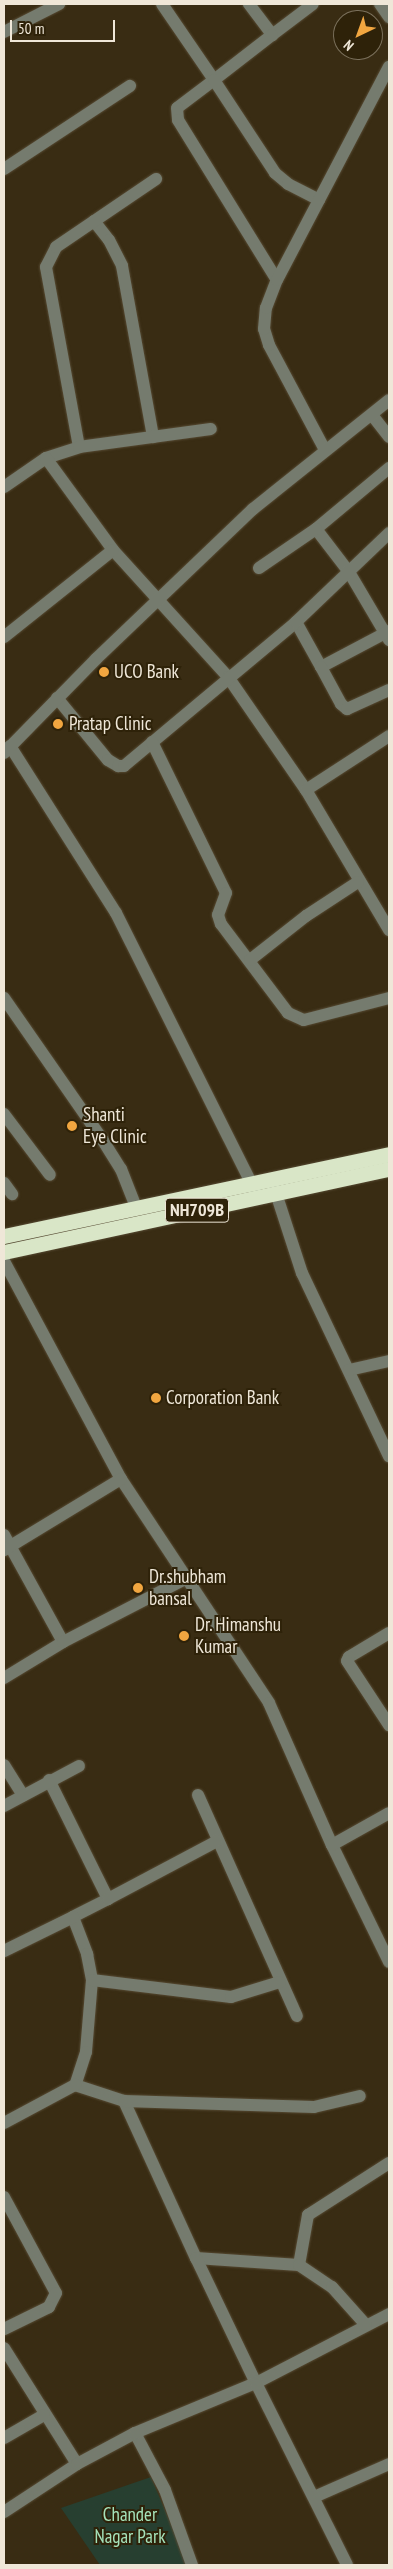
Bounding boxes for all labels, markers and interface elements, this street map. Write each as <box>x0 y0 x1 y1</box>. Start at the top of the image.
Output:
scale bar <box>12 10 118 42</box>
north arrow <box>333 10 383 60</box>
text: 50 m <box>18 19 44 38</box>
text: N <box>340 36 357 55</box>
place label: UCO Bank <box>114 661 179 683</box>
marker: UCO Bank <box>98 666 110 678</box>
place label: Pratap Clinic <box>69 713 151 735</box>
marker: Pratap Clinic <box>51 717 65 731</box>
place label: Shanti Eye Clinic <box>83 1104 147 1148</box>
marker: Shanti Eye Clinic <box>65 1119 79 1133</box>
road number: NH709B <box>164 1194 230 1226</box>
place label: Corporation Bank <box>166 1387 279 1409</box>
marker: Corporation Bank <box>150 1392 162 1404</box>
place label: Dr.shubham bansal <box>149 1566 226 1610</box>
marker: Dr.shubham bansal <box>131 1581 145 1595</box>
place label: Dr. Himanshu Kumar <box>195 1614 282 1658</box>
marker: Dr. Himanshu Kumar <box>177 1629 191 1643</box>
park label: Chander Nagar Park <box>94 2504 166 2548</box>

